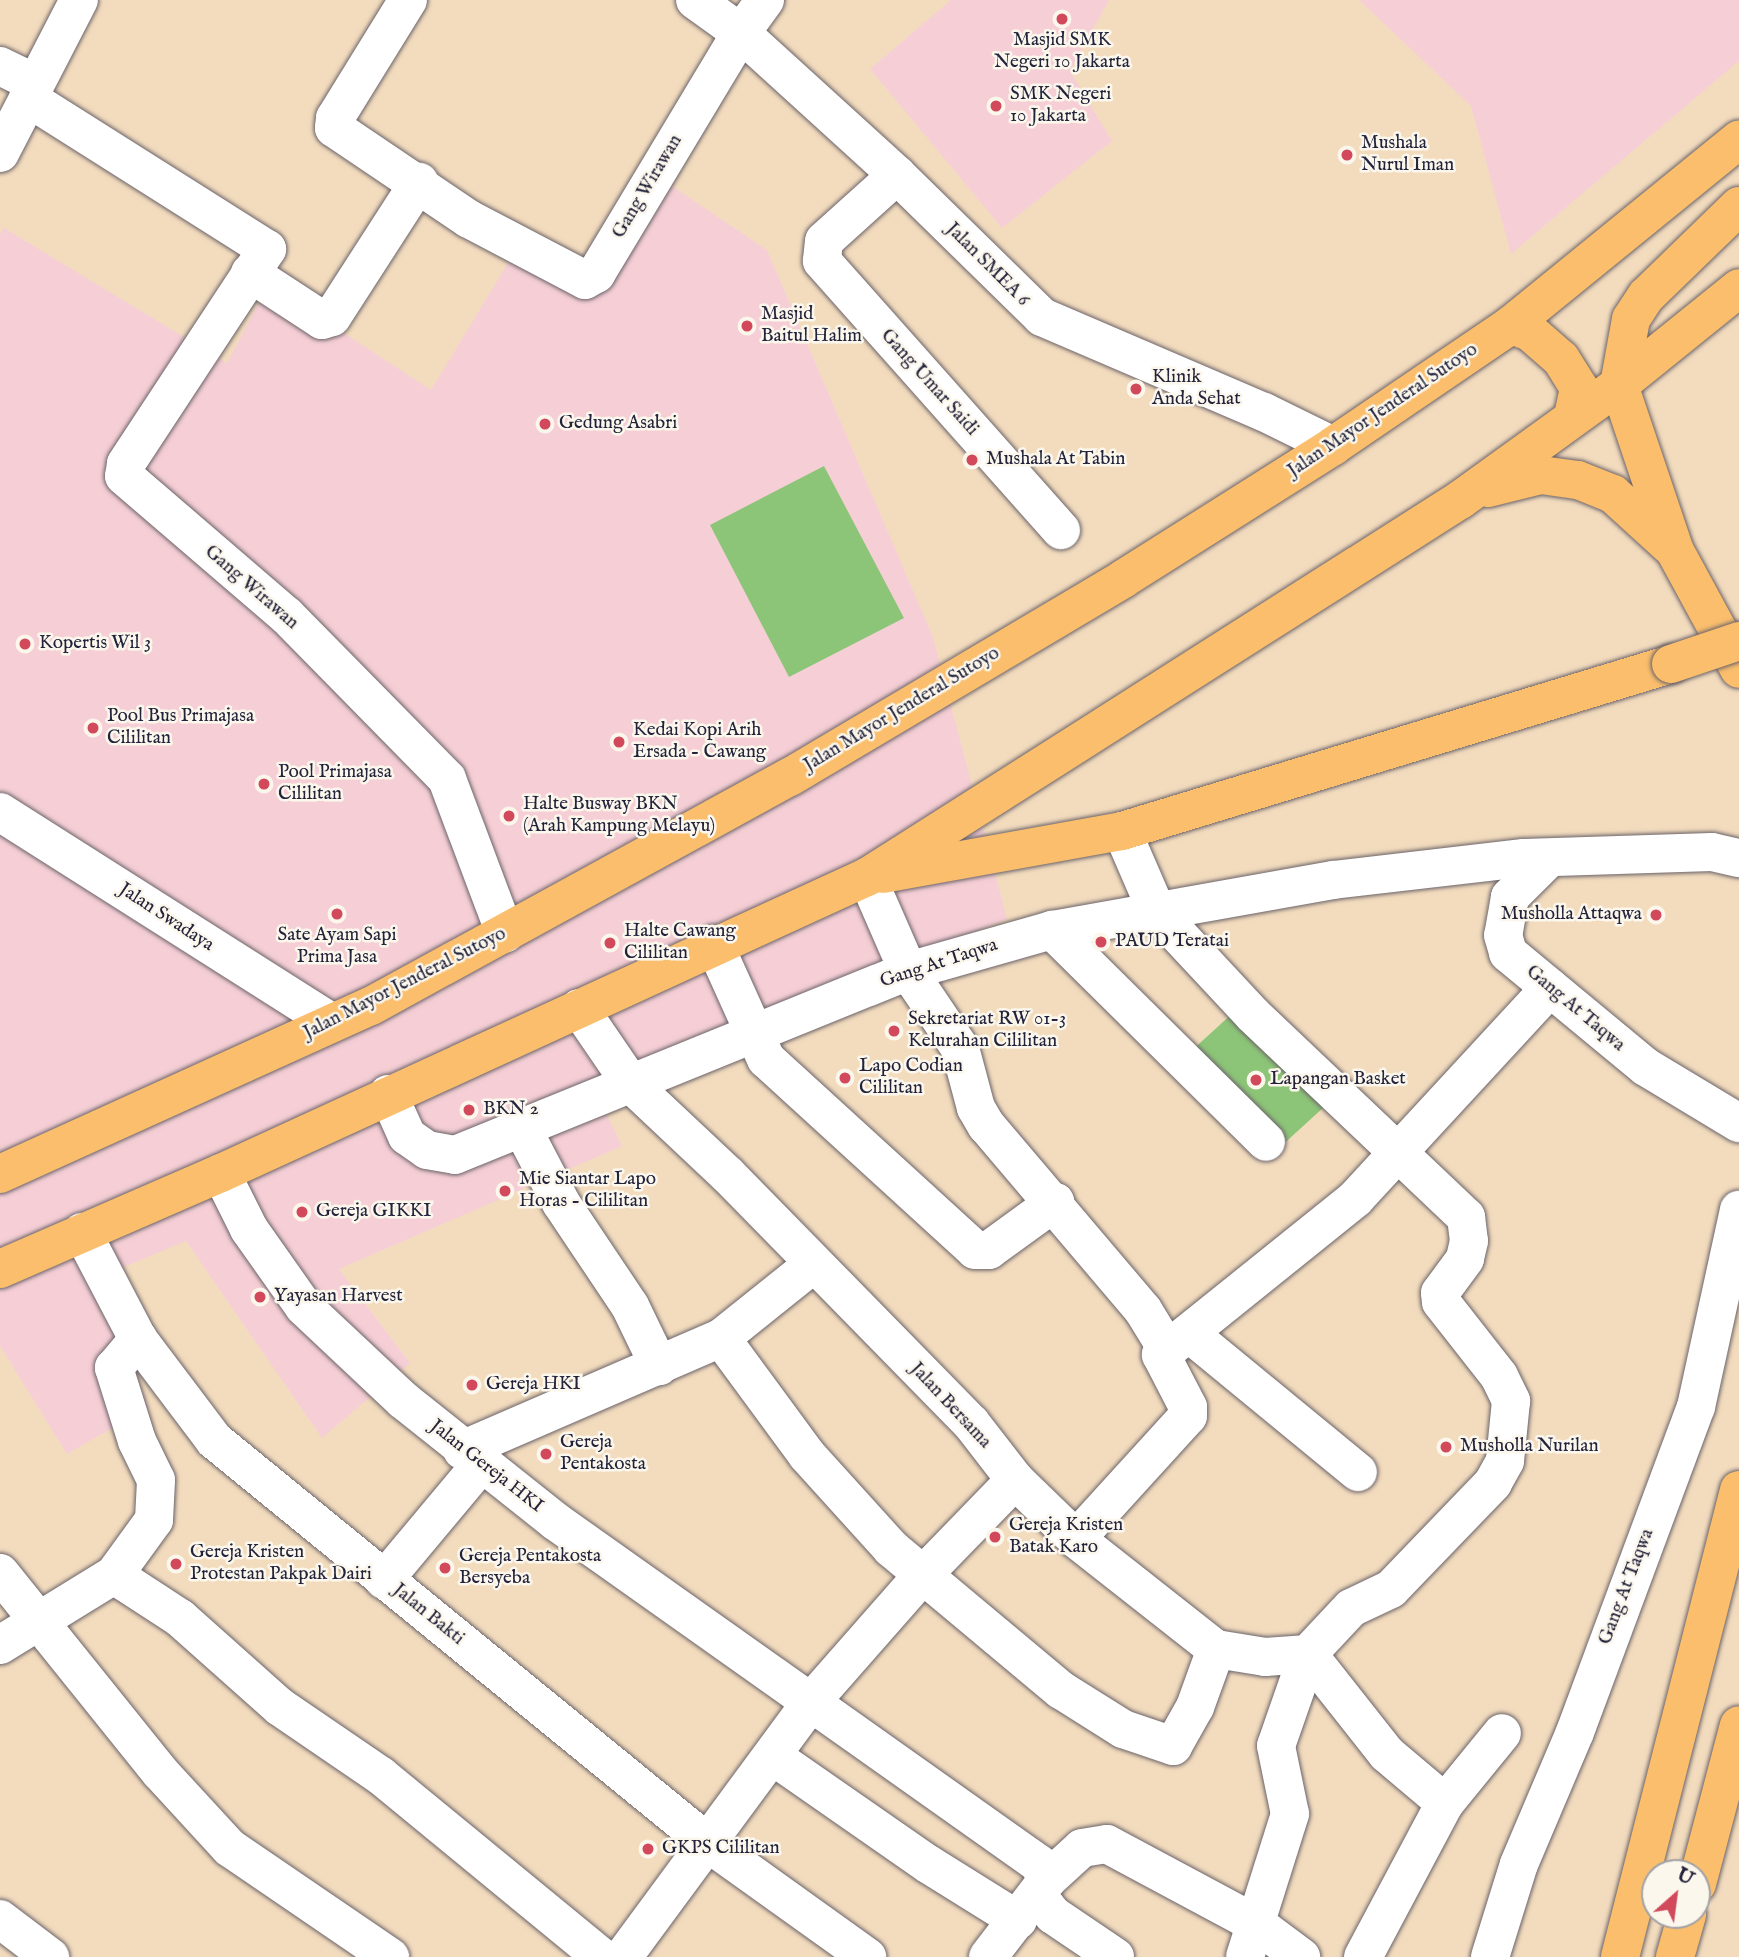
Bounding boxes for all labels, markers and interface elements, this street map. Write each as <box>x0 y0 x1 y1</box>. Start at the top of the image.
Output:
marker: Masjid SMK Negeri 10 Jakarta <box>1054 11 1070 27</box>
place label: Masjid SMK Negeri 10 Jakarta <box>994 30 1130 74</box>
place label: SMK Negeri 10 Jakarta <box>1010 84 1111 128</box>
marker: SMK Negeri 10 Jakarta <box>988 98 1004 114</box>
street label: Gang Wirawan <box>608 131 688 243</box>
place label: Mushala Nurul Iman <box>1361 133 1454 177</box>
marker: Mushala Nurul Iman <box>1339 147 1355 163</box>
street label: Jalan SMEA 6 <box>940 218 1034 312</box>
place label: Masjid Baitul Halim <box>761 304 862 348</box>
marker: Masjid Baitul Halim <box>739 318 755 334</box>
street label: Gang Umar Saidi <box>875 325 983 441</box>
street label: Jalan Mayor Jenderal Sutoyo <box>1284 339 1482 483</box>
place label: Klinik Anda Sehat <box>1152 367 1241 411</box>
marker: Klinik Anda Sehat <box>1126 379 1146 399</box>
place label: Gedung Asabri <box>559 413 677 435</box>
marker: Gedung Asabri <box>537 416 553 432</box>
place label: Mushala At Tabin <box>986 449 1125 471</box>
marker: Mushala At Tabin <box>964 452 980 468</box>
street label: Gang Wirawan <box>199 541 303 635</box>
place label: Kopertis Wil 3 <box>39 633 151 655</box>
marker: Kopertis Wil 3 <box>17 636 33 652</box>
street label: Jalan Mayor Jenderal Sutoyo <box>800 642 1004 778</box>
place label: Pool Bus Primajasa Cililitan <box>107 706 254 750</box>
marker: Pool Bus Primajasa Cililitan <box>85 720 101 736</box>
place label: Kedai Kopi Arih Ersada - Cawang <box>633 720 766 764</box>
marker: Kedai Kopi Arih Ersada - Cawang <box>611 734 627 750</box>
place label: Pool Primajasa Cililitan <box>278 762 392 806</box>
marker: Pool Primajasa Cililitan <box>256 776 272 792</box>
place label: Halte Busway BKN (Arah Kampung Melayu) <box>523 794 715 838</box>
marker: Halte Busway BKN (Arah Kampung Melayu) <box>501 808 517 824</box>
street label: Jalan Swadaya <box>114 879 218 957</box>
place label: Musholla Attaqwa <box>1501 904 1642 926</box>
marker: Sate Ayam Sapi Prima Jasa <box>329 906 345 922</box>
marker: Musholla Attaqwa <box>1648 907 1664 923</box>
place label: Halte Cawang Cililitan <box>624 921 736 965</box>
street label: Jalan Mayor Jenderal Sutoyo <box>300 923 510 1045</box>
place label: Sate Ayam Sapi Prima Jasa <box>277 925 397 969</box>
place label: PAUD Teratai <box>1115 931 1229 953</box>
street label: Gang At Taqwa <box>877 934 1001 994</box>
marker: PAUD Teratai <box>1093 934 1109 950</box>
marker: Halte Cawang Cililitan <box>602 935 618 951</box>
street label: Gang At Taqwa <box>1521 961 1629 1057</box>
place label: Sekretariat RW 01-3 Kelurahan Cililitan <box>908 1009 1066 1053</box>
marker: Sekretariat RW 01-3 Kelurahan Cililitan <box>886 1023 902 1039</box>
place label: Lapo Codian Cililitan <box>859 1056 963 1100</box>
place label: Lapangan Basket <box>1270 1069 1406 1091</box>
marker: Lapo Codian Cililitan <box>837 1070 853 1086</box>
marker: Lapangan Basket <box>1248 1072 1264 1088</box>
place label: BKN 2 <box>483 1099 539 1121</box>
marker: BKN 2 <box>461 1102 477 1118</box>
place label: Mie Siantar Lapo Horas - Cililitan <box>519 1169 656 1213</box>
marker: Mie Siantar Lapo Horas - Cililitan <box>497 1183 513 1199</box>
place label: Gereja GIKKI <box>316 1201 431 1223</box>
marker: Gereja GIKKI <box>294 1204 310 1220</box>
place label: Yayasan Harvest <box>274 1286 403 1308</box>
marker: Yayasan Harvest <box>252 1289 268 1305</box>
street label: Jalan Bersama <box>904 1358 996 1454</box>
place label: Gereja HKI <box>486 1374 581 1396</box>
marker: Gereja HKI <box>464 1377 480 1393</box>
street label: Jalan Gereja HKI <box>425 1416 547 1518</box>
place label: Gereja Pentakosta <box>560 1432 646 1476</box>
place label: Musholla Nurilan <box>1460 1436 1599 1458</box>
marker: Musholla Nurilan <box>1438 1439 1454 1455</box>
marker: Gereja Pentakosta <box>538 1446 554 1462</box>
place label: Gereja Kristen Batak Karo <box>1009 1515 1123 1559</box>
street label: Gang At Taqwa <box>1594 1526 1660 1648</box>
marker: Gereja Kristen Batak Karo <box>987 1529 1003 1545</box>
place label: Gereja Kristen Protestan Pakpak Dairi <box>190 1542 372 1586</box>
place label: Gereja Pentakosta Bersyeba <box>459 1546 601 1590</box>
marker: Gereja Kristen Protestan Pakpak Dairi <box>168 1556 184 1572</box>
marker: Gereja Pentakosta Bersyeba <box>437 1560 453 1576</box>
street label: Jalan Bakti <box>388 1579 468 1651</box>
place label: GKPS Cililitan <box>662 1838 780 1860</box>
marker: GKPS Cililitan <box>640 1841 656 1857</box>
north arrow <box>1641 1859 1711 1929</box>
text: U <box>1672 1863 1698 1892</box>

